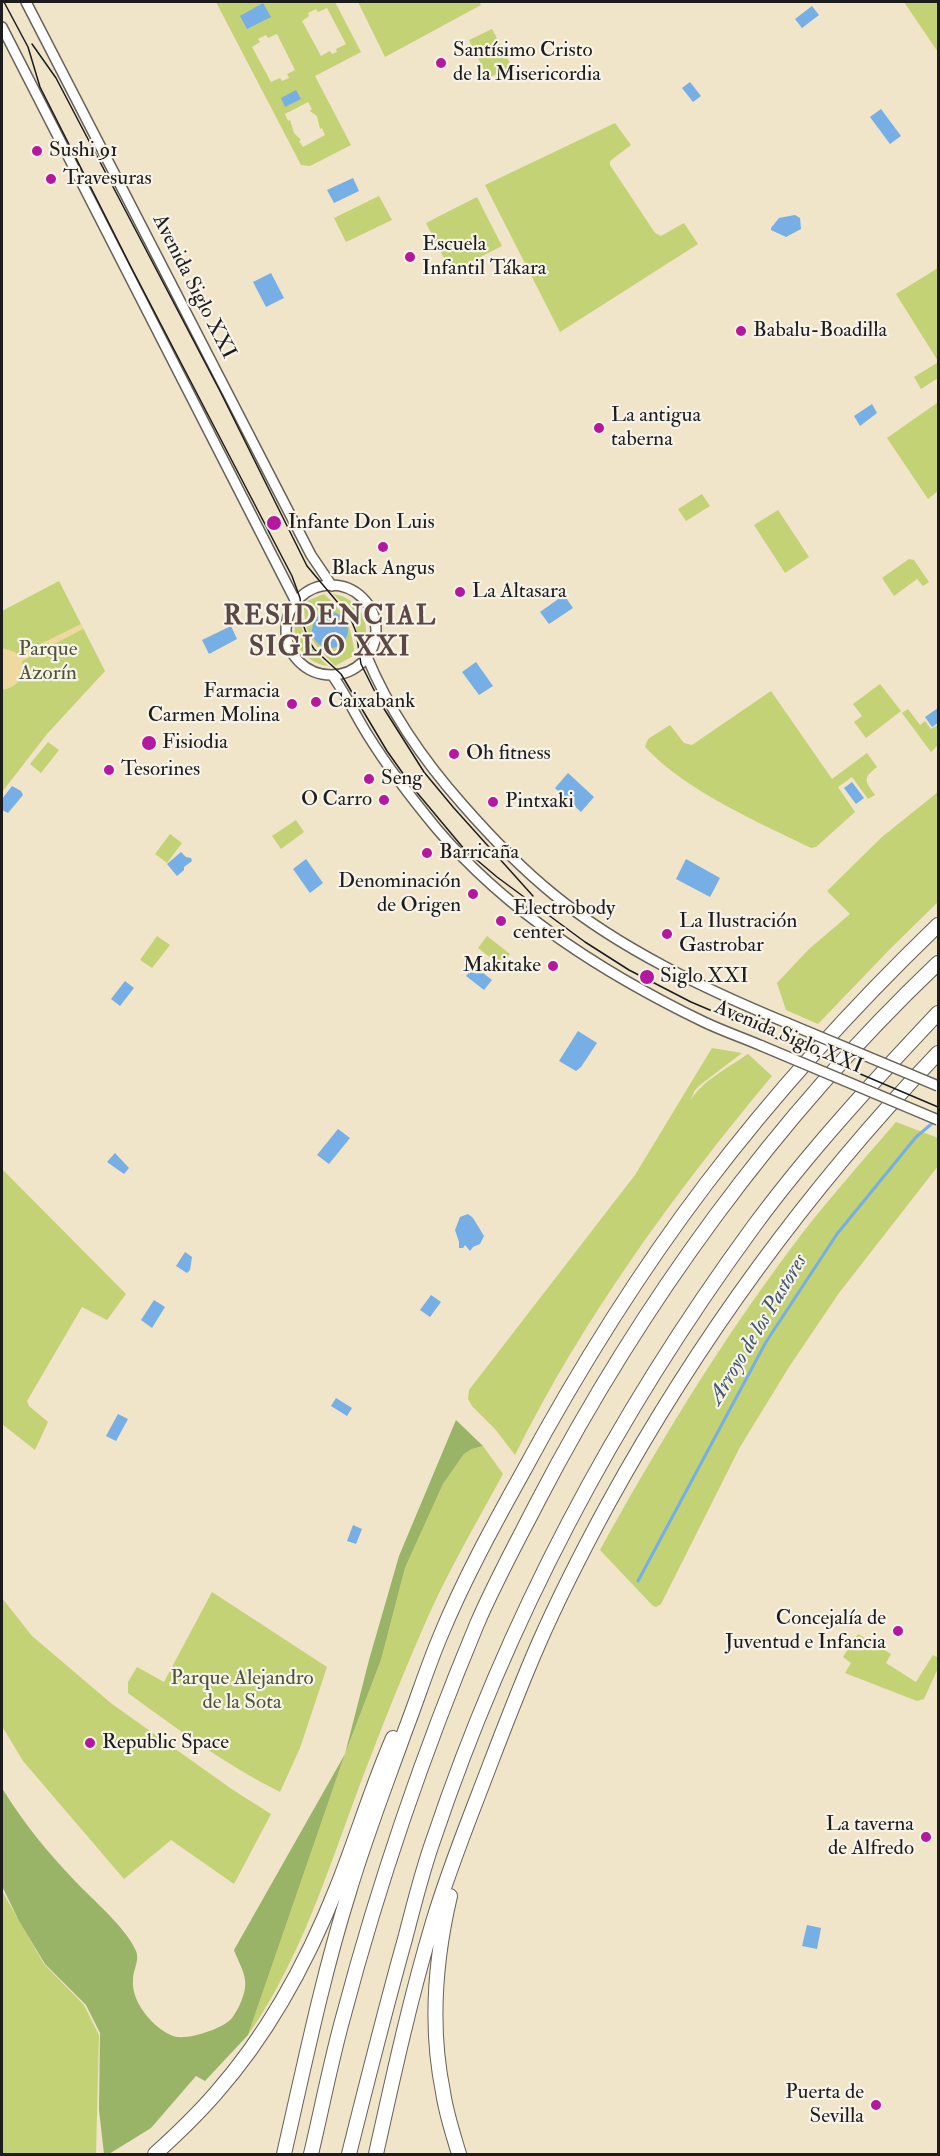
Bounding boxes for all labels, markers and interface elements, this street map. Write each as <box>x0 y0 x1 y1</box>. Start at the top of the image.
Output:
place label: Santísimo Cristo de la Misericordia <box>453 38 601 88</box>
marker: Santísimo Cristo de la Misericordia <box>434 56 448 70</box>
place label: Sushi 91 <box>49 138 118 164</box>
marker: Sushi 91 <box>30 144 44 158</box>
place label: Travesuras <box>63 166 152 192</box>
marker: Travesuras <box>44 172 58 186</box>
street label: Avenida Siglo XXI <box>146 211 240 363</box>
place label: Escuela Infantil Tákara <box>422 232 546 282</box>
marker: Escuela Infantil Tákara <box>403 250 417 264</box>
place label: Babalu-Boadilla <box>753 318 887 344</box>
marker: Babalu-Boadilla <box>734 324 748 338</box>
place label: La antigua taberna <box>611 403 701 453</box>
marker: La antigua taberna <box>592 421 606 435</box>
place label: Infante Don Luis <box>288 510 435 536</box>
marker: Infante Don Luis <box>265 514 283 532</box>
marker: Black Angus <box>376 540 390 554</box>
place label: Black Angus <box>331 556 435 582</box>
place label: La Altasara <box>472 579 567 605</box>
marker: La Altasara <box>453 585 467 599</box>
district label: RESIDENCIAL SIGLO XXI <box>223 602 437 665</box>
park label: Parque Azorín <box>19 637 77 687</box>
place label: Farmacia Carmen Molina <box>148 679 280 729</box>
place label: Caixabank <box>328 689 415 715</box>
marker: Caixabank <box>309 695 323 709</box>
marker: Farmacia Carmen Molina <box>285 697 299 711</box>
place label: Fisiodia <box>162 730 228 756</box>
marker: Fisiodia <box>140 734 158 752</box>
place label: Oh fitness <box>466 741 551 767</box>
marker: Oh fitness <box>447 747 461 761</box>
place label: Tesorines <box>121 757 200 783</box>
marker: Tesorines <box>102 763 116 777</box>
place label: Seng <box>381 766 423 792</box>
marker: Seng <box>362 772 376 786</box>
place label: O Carro <box>301 787 372 813</box>
place label: Pintxaki <box>505 789 574 815</box>
marker: O Carro <box>377 793 391 807</box>
marker: Pintxaki <box>486 795 500 809</box>
place label: Barricaña <box>439 840 519 866</box>
marker: Barricaña <box>420 846 434 860</box>
place label: Denominación de Origen <box>338 869 461 919</box>
marker: Denominación de Origen <box>466 887 480 901</box>
place label: Electrobody center <box>513 896 615 946</box>
place label: La Ilustración Gastrobar <box>679 909 797 959</box>
marker: Electrobody center <box>494 914 508 928</box>
marker: La Ilustración Gastrobar <box>660 927 674 941</box>
place label: Makitake <box>463 953 541 979</box>
marker: Makitake <box>546 959 560 973</box>
place label: Siglo XXI <box>660 964 748 990</box>
marker: Siglo XXI <box>638 968 656 986</box>
street label: Avenida Siglo XXI <box>710 995 866 1081</box>
water label: Arroyo de los Pastores <box>704 1250 814 1410</box>
place label: Concejalía de Juventud e Infancia <box>725 1606 886 1656</box>
marker: Concejalía de Juventud e Infancia <box>891 1624 905 1638</box>
park label: Parque Alejandro de la Sota <box>170 1666 314 1716</box>
place label: Republic Space <box>102 1730 229 1756</box>
marker: Republic Space <box>83 1736 97 1750</box>
place label: La taverna de Alfredo <box>826 1812 914 1862</box>
marker: La taverna de Alfredo <box>919 1830 933 1844</box>
place label: Puerta de Sevilla <box>785 2080 864 2130</box>
marker: Puerta de Sevilla <box>869 2098 883 2112</box>

